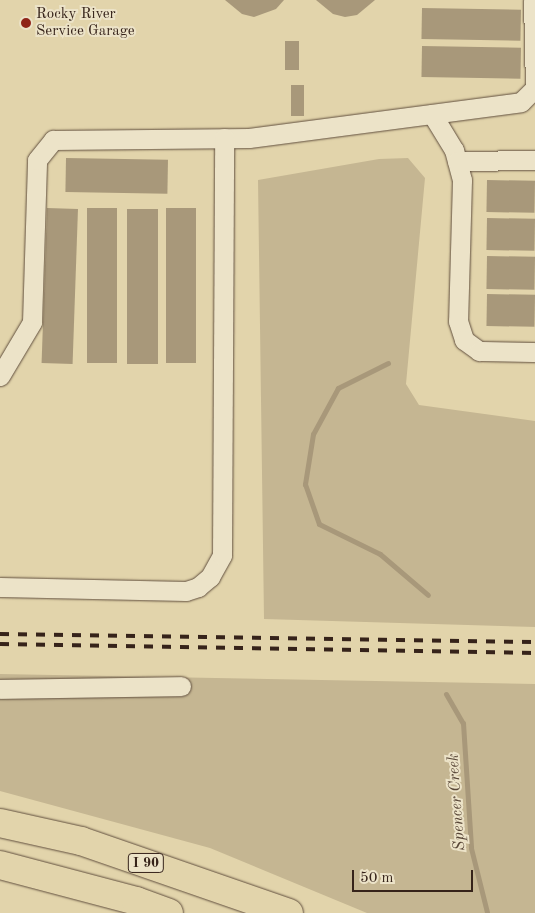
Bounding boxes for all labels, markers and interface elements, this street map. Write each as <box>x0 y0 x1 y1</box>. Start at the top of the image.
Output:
place label: Rocky River Service Garage <box>36 5 135 40</box>
marker: Rocky River Service Garage <box>20 17 32 29</box>
water label: Spencer Creek <box>444 753 470 851</box>
road number: I 90 <box>127 851 165 874</box>
scale bar <box>355 860 476 892</box>
text: 50 m <box>360 871 394 886</box>

